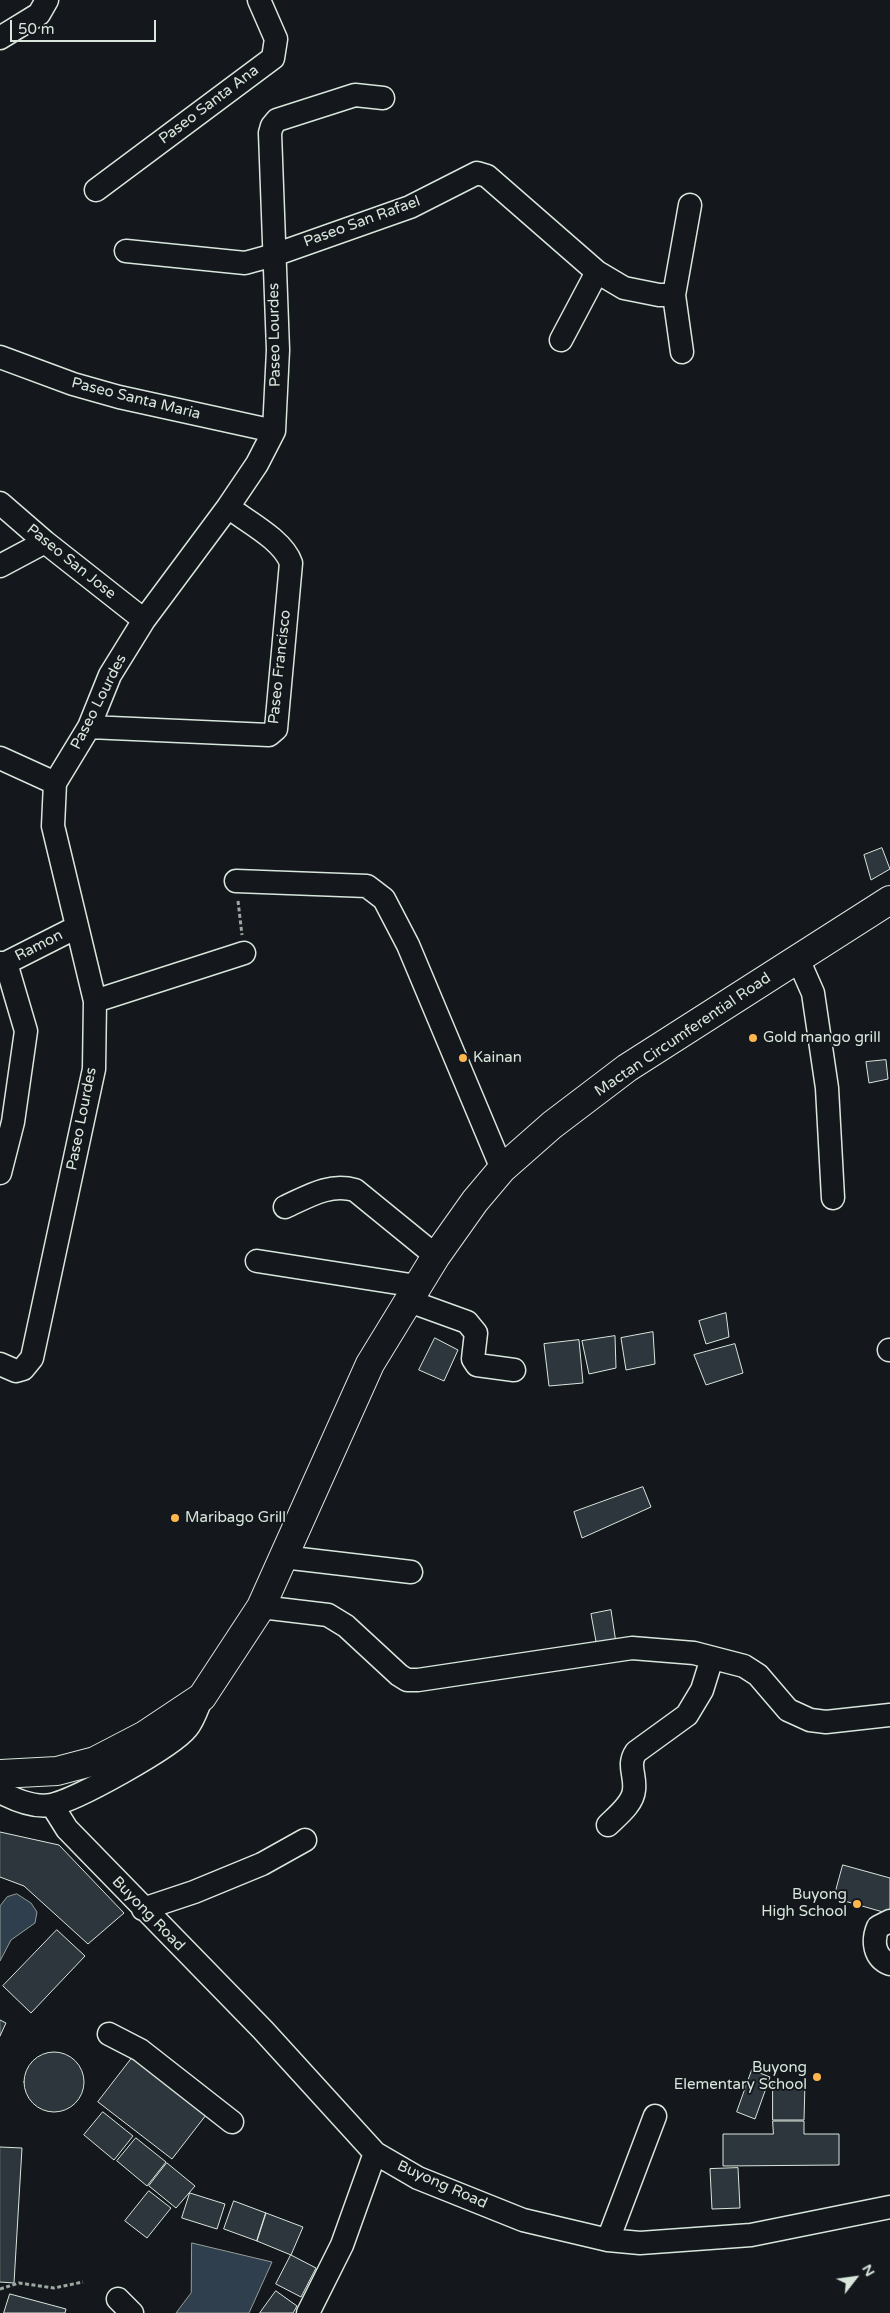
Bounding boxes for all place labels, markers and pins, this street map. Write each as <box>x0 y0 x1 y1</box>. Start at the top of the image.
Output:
place label: Gold mango grill <box>763 1029 881 1047</box>
marker: Gold mango grill <box>747 1032 759 1044</box>
place label: Kainan <box>473 1049 522 1067</box>
marker: Kainan <box>457 1052 469 1064</box>
place label: Maribago Grill <box>185 1509 286 1527</box>
marker: Maribago Grill <box>169 1512 181 1524</box>
place label: Buyong High School <box>761 1886 847 1921</box>
marker: Buyong High School <box>851 1898 863 1910</box>
place label: Buyong Elementary School <box>674 2059 807 2094</box>
marker: Buyong Elementary School <box>811 2071 823 2083</box>

